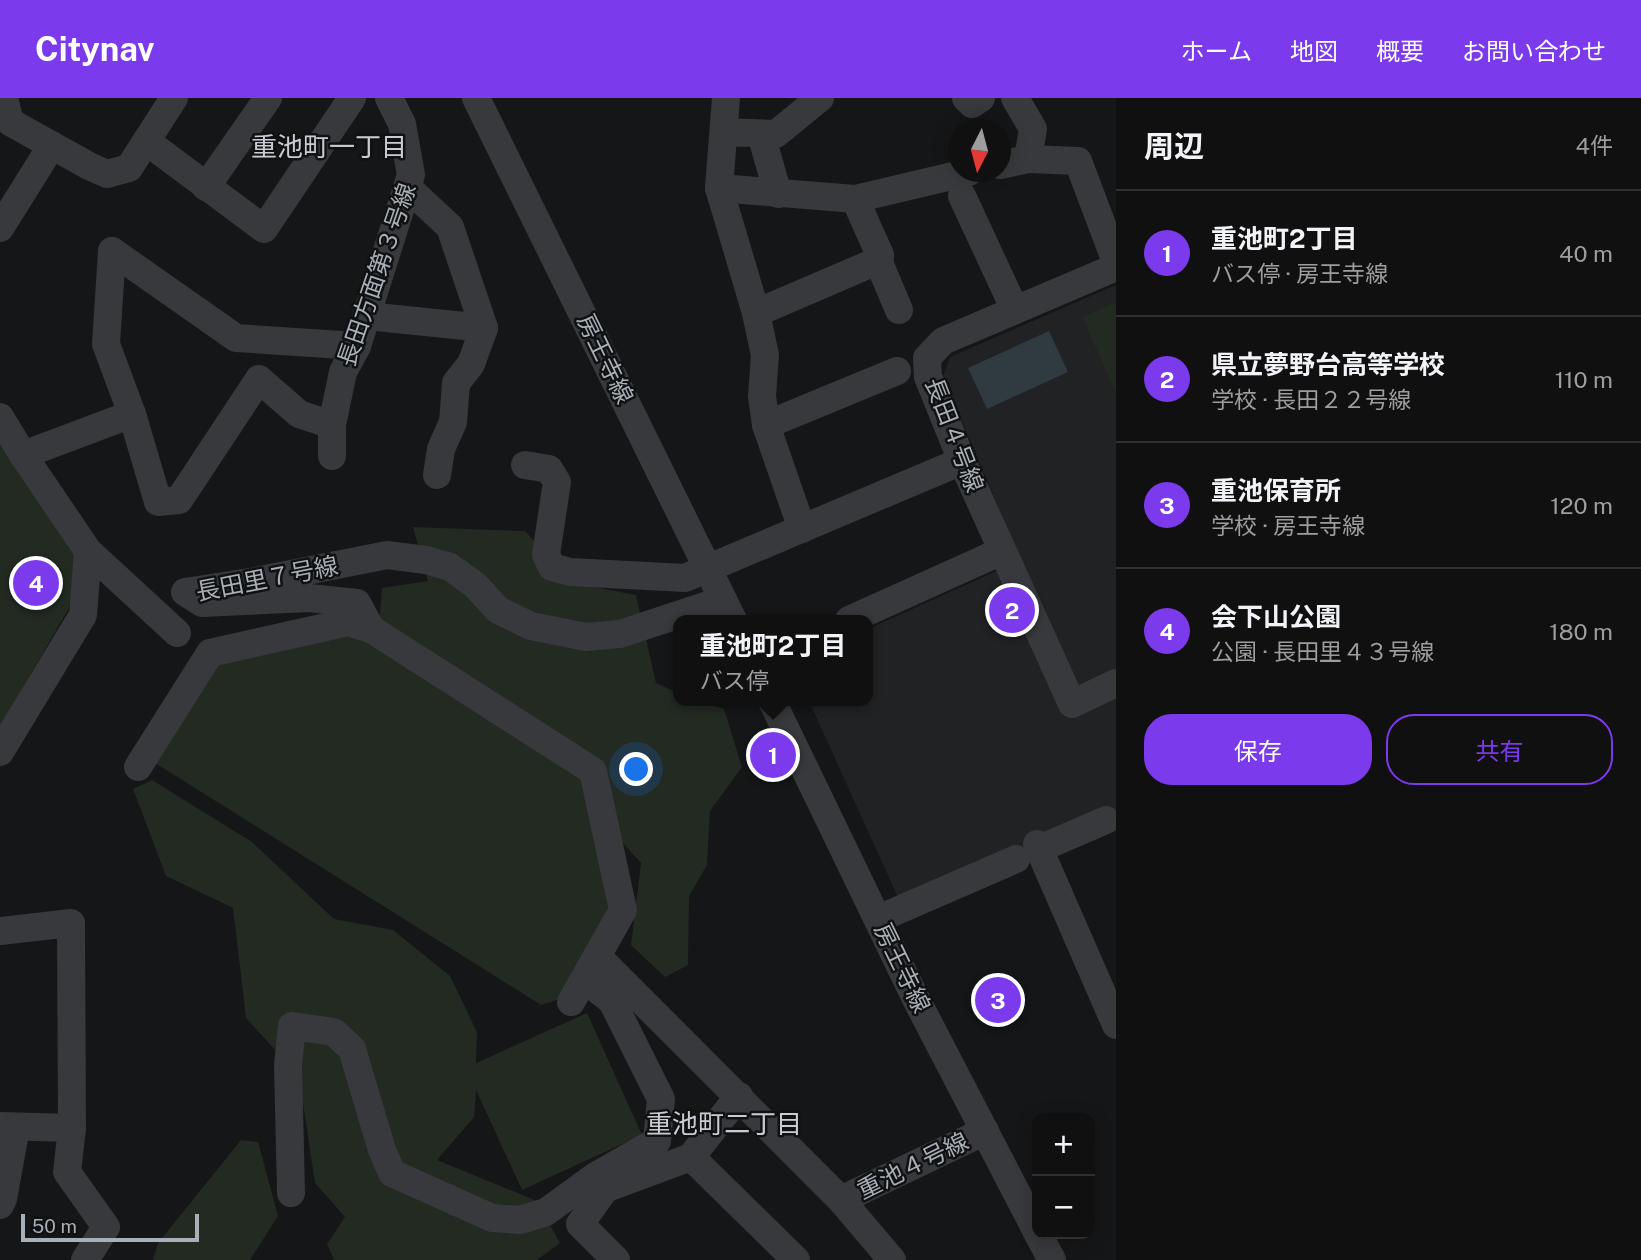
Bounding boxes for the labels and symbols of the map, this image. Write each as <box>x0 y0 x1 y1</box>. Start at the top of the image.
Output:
north arrow <box>948 119 1011 182</box>
district label: 重池町一丁目 <box>251 131 407 162</box>
street label: 長田方面第３号線 <box>332 179 421 370</box>
street label: 房王寺線 <box>572 309 640 408</box>
street label: 長田４号線 <box>920 374 990 496</box>
street label: 長田里７号線 <box>193 551 340 605</box>
pin: 4 <box>13 557 59 609</box>
pin: 2 <box>989 584 1035 636</box>
pin: 1 <box>750 729 796 781</box>
your location <box>619 752 653 786</box>
street label: 房王寺線 <box>869 918 937 1017</box>
pin: 3 <box>975 974 1021 1026</box>
district label: 重池町二丁目 <box>646 1108 802 1139</box>
street label: 重池４号線 <box>852 1126 973 1204</box>
scale bar <box>21 1211 200 1243</box>

